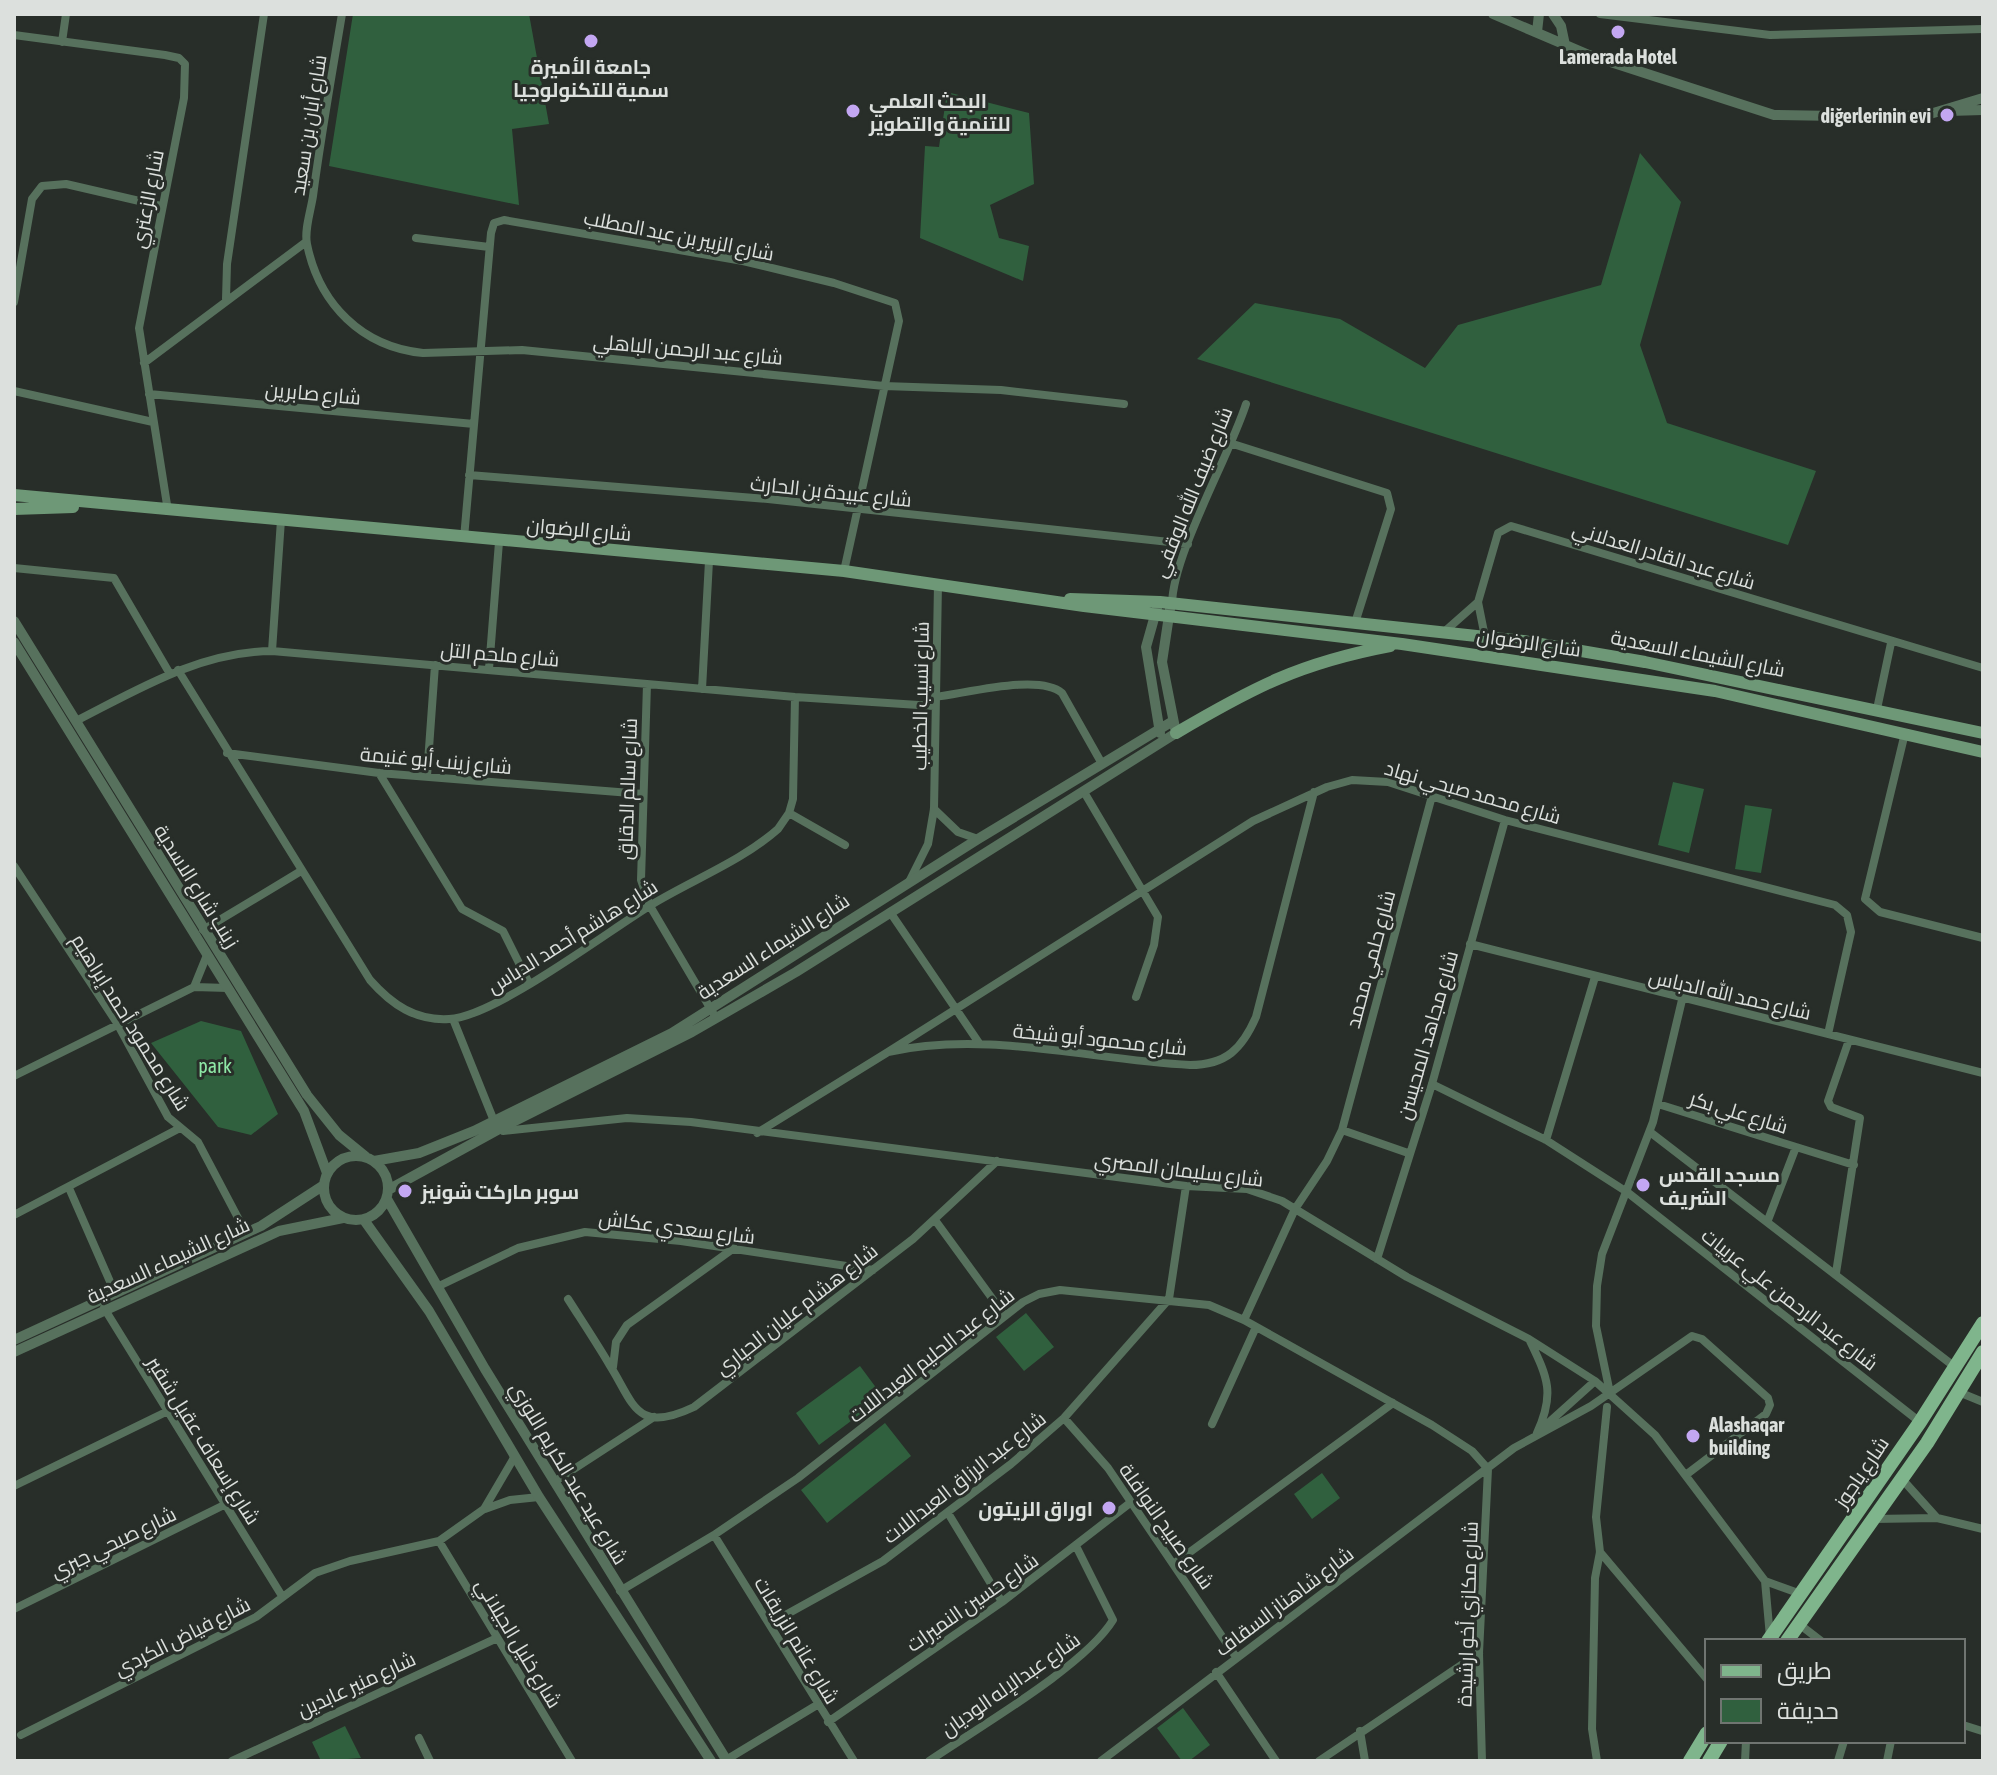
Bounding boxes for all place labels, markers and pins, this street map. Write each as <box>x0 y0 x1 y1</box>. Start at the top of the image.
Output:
marker: Lamerada Hotel <box>1609 23 1627 41</box>
marker: جامعة الأميرة سمية للتكنولوجيا <box>582 32 600 50</box>
place label: Lamerada Hotel <box>1559 45 1678 68</box>
place label: جامعة الأميرة سمية للتكنولوجيا <box>513 55 669 102</box>
place label: البحث العلمي للتنمية والتطوير <box>868 89 1011 136</box>
marker: البحث العلمي للتنمية والتطوير <box>844 102 862 120</box>
place label: diğerlerinin evi <box>1821 104 1931 127</box>
marker: diğerlerinin evi <box>1938 106 1956 124</box>
place label: مسجد القدس الشريف <box>1659 1163 1780 1210</box>
marker: مسجد القدس الشريف <box>1634 1176 1652 1194</box>
place label: سوبر ماركت شونيز <box>420 1180 579 1204</box>
marker: سوبر ماركت شونيز <box>396 1182 414 1200</box>
place label: Alashaqar building <box>1708 1413 1785 1459</box>
marker: Alashaqar building <box>1684 1427 1702 1445</box>
place label: اوراق الزيتون <box>978 1497 1093 1522</box>
marker: اوراق الزيتون <box>1100 1499 1118 1517</box>

